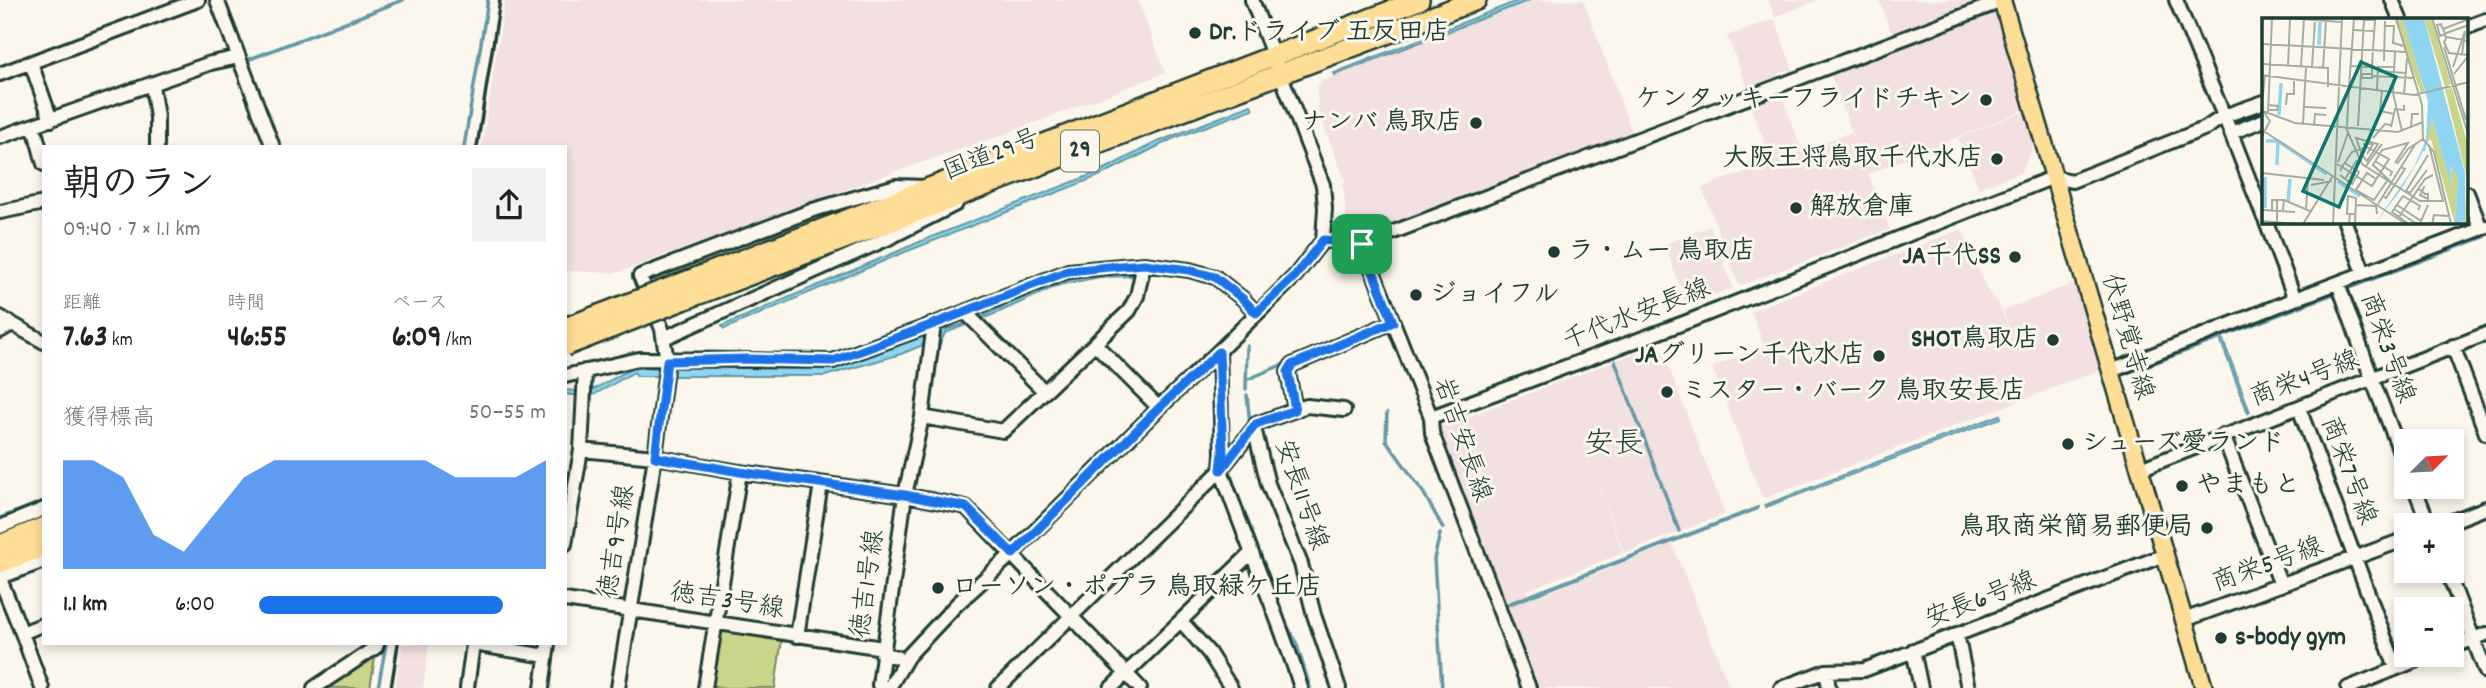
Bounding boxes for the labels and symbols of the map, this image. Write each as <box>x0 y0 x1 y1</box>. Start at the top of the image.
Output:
place label: Dr.ドライブ 五反田店 <box>1209 15 1450 52</box>
inset map <box>2262 18 2468 224</box>
marker: Dr.ドライブ 五反田店 <box>1187 25 1203 41</box>
place label: ケンタッキーフライドチキン <box>1636 82 1972 119</box>
marker: ケンタッキーフライドチキン <box>1978 92 1994 108</box>
place label: ナンバ 鳥取店 <box>1301 105 1462 142</box>
marker: ナンバ 鳥取店 <box>1468 115 1484 131</box>
street label: 国道29号 <box>938 121 1046 191</box>
road number: 29 <box>1061 131 1099 172</box>
place label: 大阪王将鳥取千代水店 <box>1723 141 1983 178</box>
marker: 大阪王将鳥取千代水店 <box>1989 151 2005 167</box>
place label: 解放倉庫 <box>1810 190 1914 227</box>
marker: 解放倉庫 <box>1788 200 1804 216</box>
pin <box>1332 214 1392 274</box>
place label: ラ・ムー 鳥取店 <box>1568 234 1755 271</box>
place label: JA千代SS <box>1902 239 2001 276</box>
marker: ラ・ムー 鳥取店 <box>1546 244 1562 260</box>
marker: JA千代SS <box>2007 249 2023 265</box>
street label: 伏野覚寺線 <box>2090 269 2162 405</box>
street label: 千代水安長線 <box>1558 271 1716 361</box>
place label: ジョイフル <box>1430 277 1559 314</box>
marker: ジョイフル <box>1408 287 1424 303</box>
street label: 商栄3号線 <box>2349 287 2423 409</box>
place label: SHOT鳥取店 <box>1911 322 2039 359</box>
marker: SHOT鳥取店 <box>2045 332 2061 348</box>
place label: JAグリーン千代水店 <box>1635 338 1865 375</box>
street label: 商栄4号線 <box>2245 342 2365 418</box>
marker: JAグリーン千代水店 <box>1871 348 1887 364</box>
street label: 岩吉安長線 <box>1422 373 1500 507</box>
place label: ミスター・バーク 鳥取安長店 <box>1681 374 2025 411</box>
marker: ミスター・バーク 鳥取安長店 <box>1659 384 1675 400</box>
street label: 商栄7号線 <box>2309 411 2385 531</box>
district label: 安長 <box>1584 425 1644 468</box>
place label: シューズ愛ランド <box>2082 426 2285 463</box>
north arrow <box>2394 429 2464 499</box>
street label: 安長11号線 <box>1264 434 1336 556</box>
marker: シューズ愛ランド <box>2060 436 2076 452</box>
place label: やまもと <box>2196 468 2300 505</box>
marker: やまもと <box>2174 478 2190 494</box>
street label: 徳吉9号線 <box>591 482 645 602</box>
place label: 鳥取商栄簡易郵便局 <box>1959 510 2193 547</box>
marker: 鳥取商栄簡易郵便局 <box>2199 520 2215 536</box>
street label: 徳吉1号線 <box>843 527 895 641</box>
street label: 商栄5号線 <box>2207 529 2329 603</box>
street label: 安長6号線 <box>1920 563 2042 639</box>
place label: ローソン・ポプラ 鳥取緑ケ丘店 <box>952 570 1322 607</box>
street label: 徳吉3号線 <box>667 575 787 629</box>
marker: ローソン・ポプラ 鳥取緑ケ丘店 <box>930 580 946 596</box>
place label: s-body gym <box>2235 620 2346 657</box>
marker: s-body gym <box>2213 630 2229 646</box>

